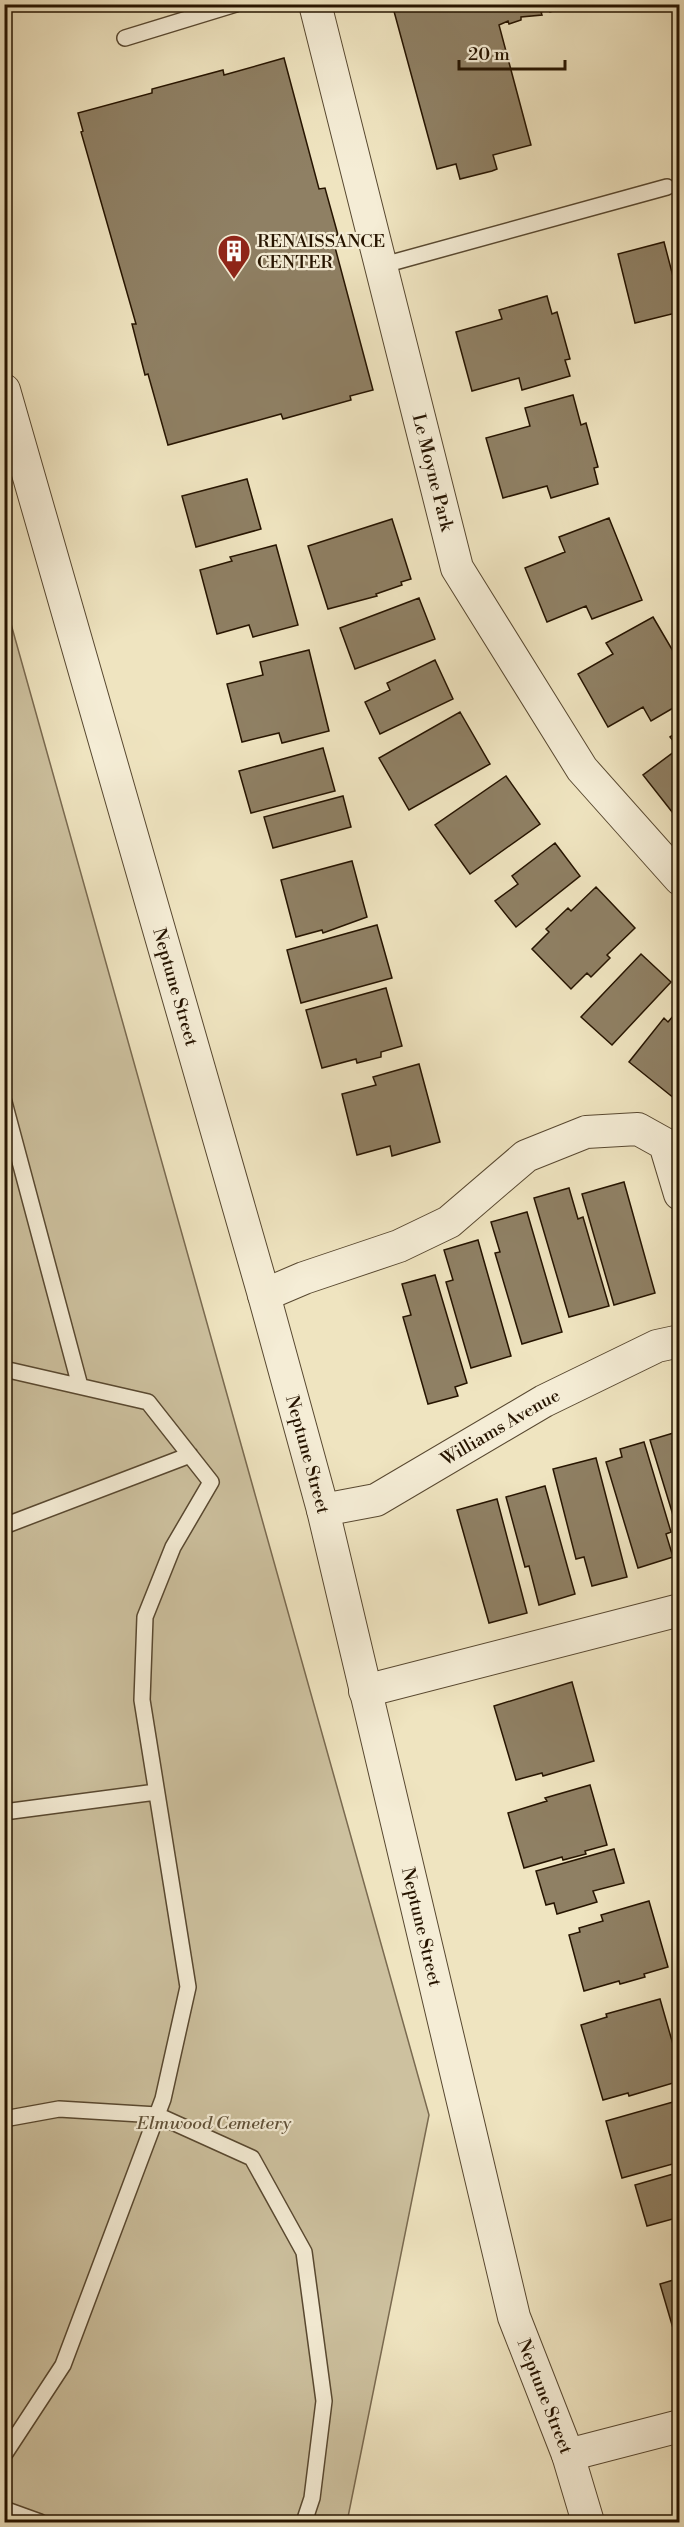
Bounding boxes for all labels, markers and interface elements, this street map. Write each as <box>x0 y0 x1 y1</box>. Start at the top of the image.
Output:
scale bar <box>459 33 566 71</box>
text: 20 m <box>468 43 510 66</box>
place label: RENAISSANCE CENTER <box>257 230 385 274</box>
building icon: RENAISSANCE CENTER <box>216 233 252 280</box>
street label: Le Moyne Park <box>407 411 459 535</box>
street label: Neptune Street <box>147 925 203 1049</box>
street label: Williams Avenue <box>436 1384 564 1472</box>
street label: Neptune Street <box>280 1393 335 1517</box>
street label: Neptune Street <box>396 1865 447 1990</box>
park label: Elmwood Cemetery <box>136 2112 292 2135</box>
street label: Neptune Street <box>512 2336 578 2458</box>

